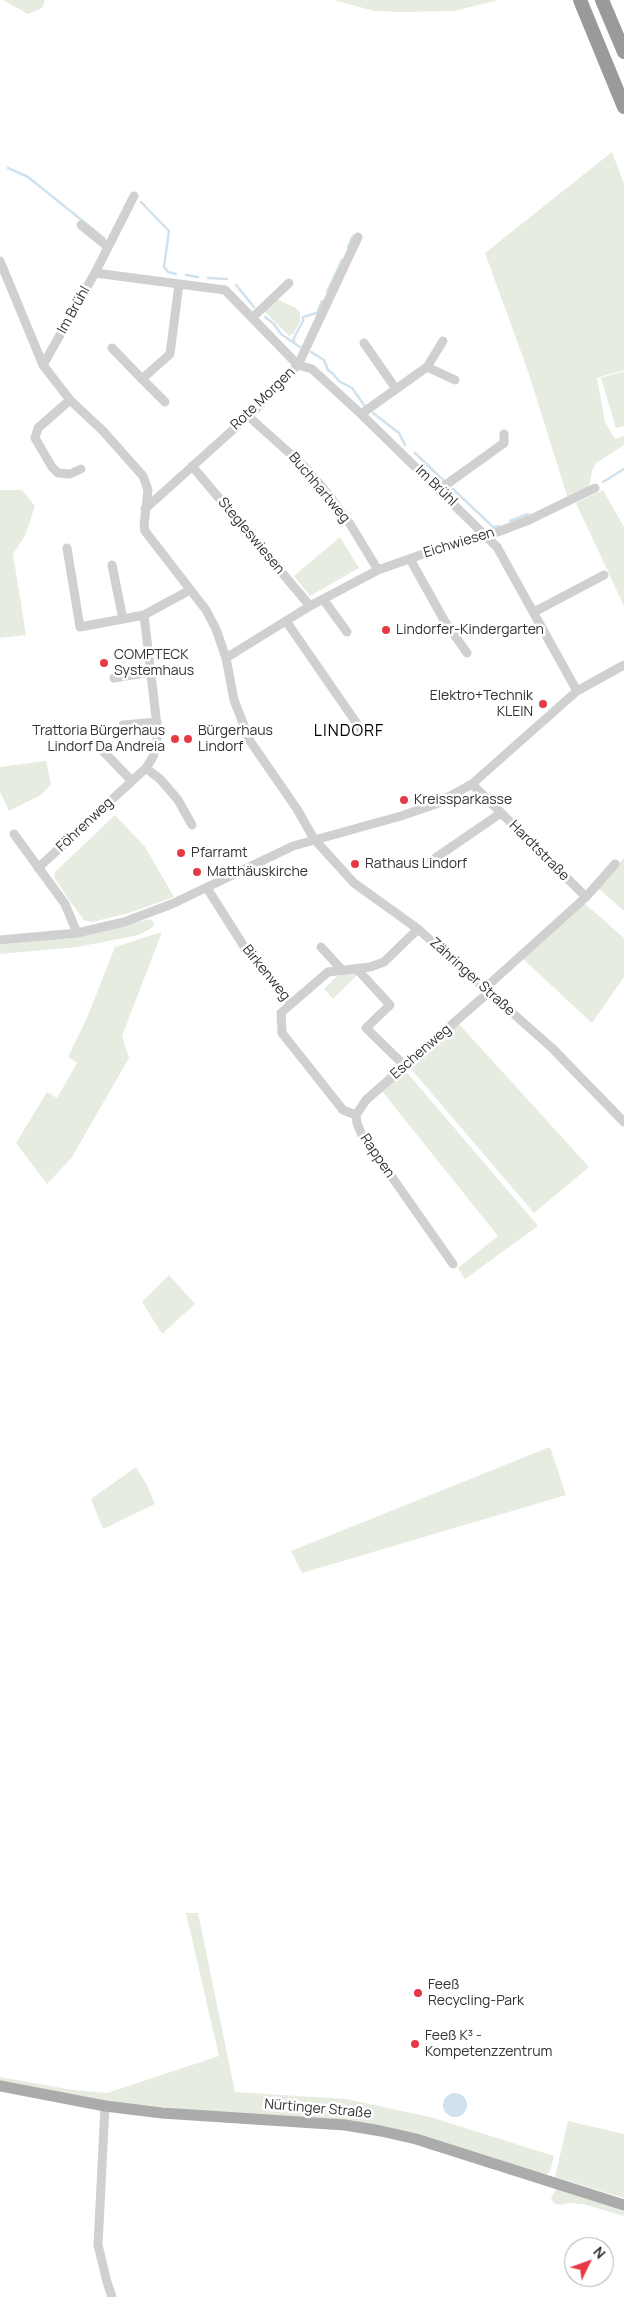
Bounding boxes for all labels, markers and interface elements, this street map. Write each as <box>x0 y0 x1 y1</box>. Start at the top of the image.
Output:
street label: Im Brühl <box>54 283 94 337</box>
street label: Rote Morgen <box>227 364 299 434</box>
street label: Buchhartweg <box>285 449 353 527</box>
street label: Im Brühl <box>412 462 460 510</box>
street label: Stegleswiesen <box>214 494 288 578</box>
street label: Eichwiesen <box>422 524 496 562</box>
place label: Lindorfer-Kindergarten <box>396 622 544 638</box>
marker: Lindorfer-Kindergarten <box>380 624 392 636</box>
place label: COMPTECK Systemhaus <box>114 647 194 680</box>
marker: COMPTECK Systemhaus <box>98 657 110 669</box>
place label: Elektro+Technik KLEIN <box>430 688 533 720</box>
marker: Elektro+Technik KLEIN <box>537 698 549 710</box>
district label: LINDORF <box>313 722 385 742</box>
place label: Trattoria Bürgerhaus Lindorf Da Andreia <box>32 723 165 756</box>
place label: Bürgerhaus Lindorf <box>198 723 273 756</box>
marker: Trattoria Bürgerhaus Lindorf Da Andreia <box>169 733 181 745</box>
marker: Bürgerhaus Lindorf <box>182 733 194 745</box>
place label: Kreissparkasse <box>414 792 512 808</box>
street label: Föhrenweg <box>53 794 117 856</box>
marker: Kreissparkasse <box>398 794 410 806</box>
street label: Hardtstraße <box>505 817 573 885</box>
place label: Pfarramt <box>191 845 248 861</box>
marker: Pfarramt <box>175 847 187 859</box>
place label: Rathaus Lindorf <box>365 856 467 872</box>
marker: Rathaus Lindorf <box>349 858 361 870</box>
place label: Matthäuskirche <box>207 864 308 880</box>
marker: Matthäuskirche <box>191 866 203 878</box>
street label: Zähringer Straße <box>426 934 518 1020</box>
street label: Birkenweg <box>238 942 294 1004</box>
street label: Eschenweg <box>387 1021 455 1083</box>
street label: Rappen <box>356 1131 398 1181</box>
place label: Feeß Recycling-Park <box>428 1977 524 2010</box>
marker: Feeß Recycling-Park <box>412 1987 424 1999</box>
place label: Feeß K³ - Kompetenzzentrum <box>425 2028 552 2060</box>
marker: Feeß K³ - Kompetenzzentrum <box>409 2038 421 2050</box>
street label: Nürtinger Straße <box>264 2096 372 2122</box>
north arrow <box>564 2237 614 2287</box>
text: N <box>589 2242 610 2262</box>

